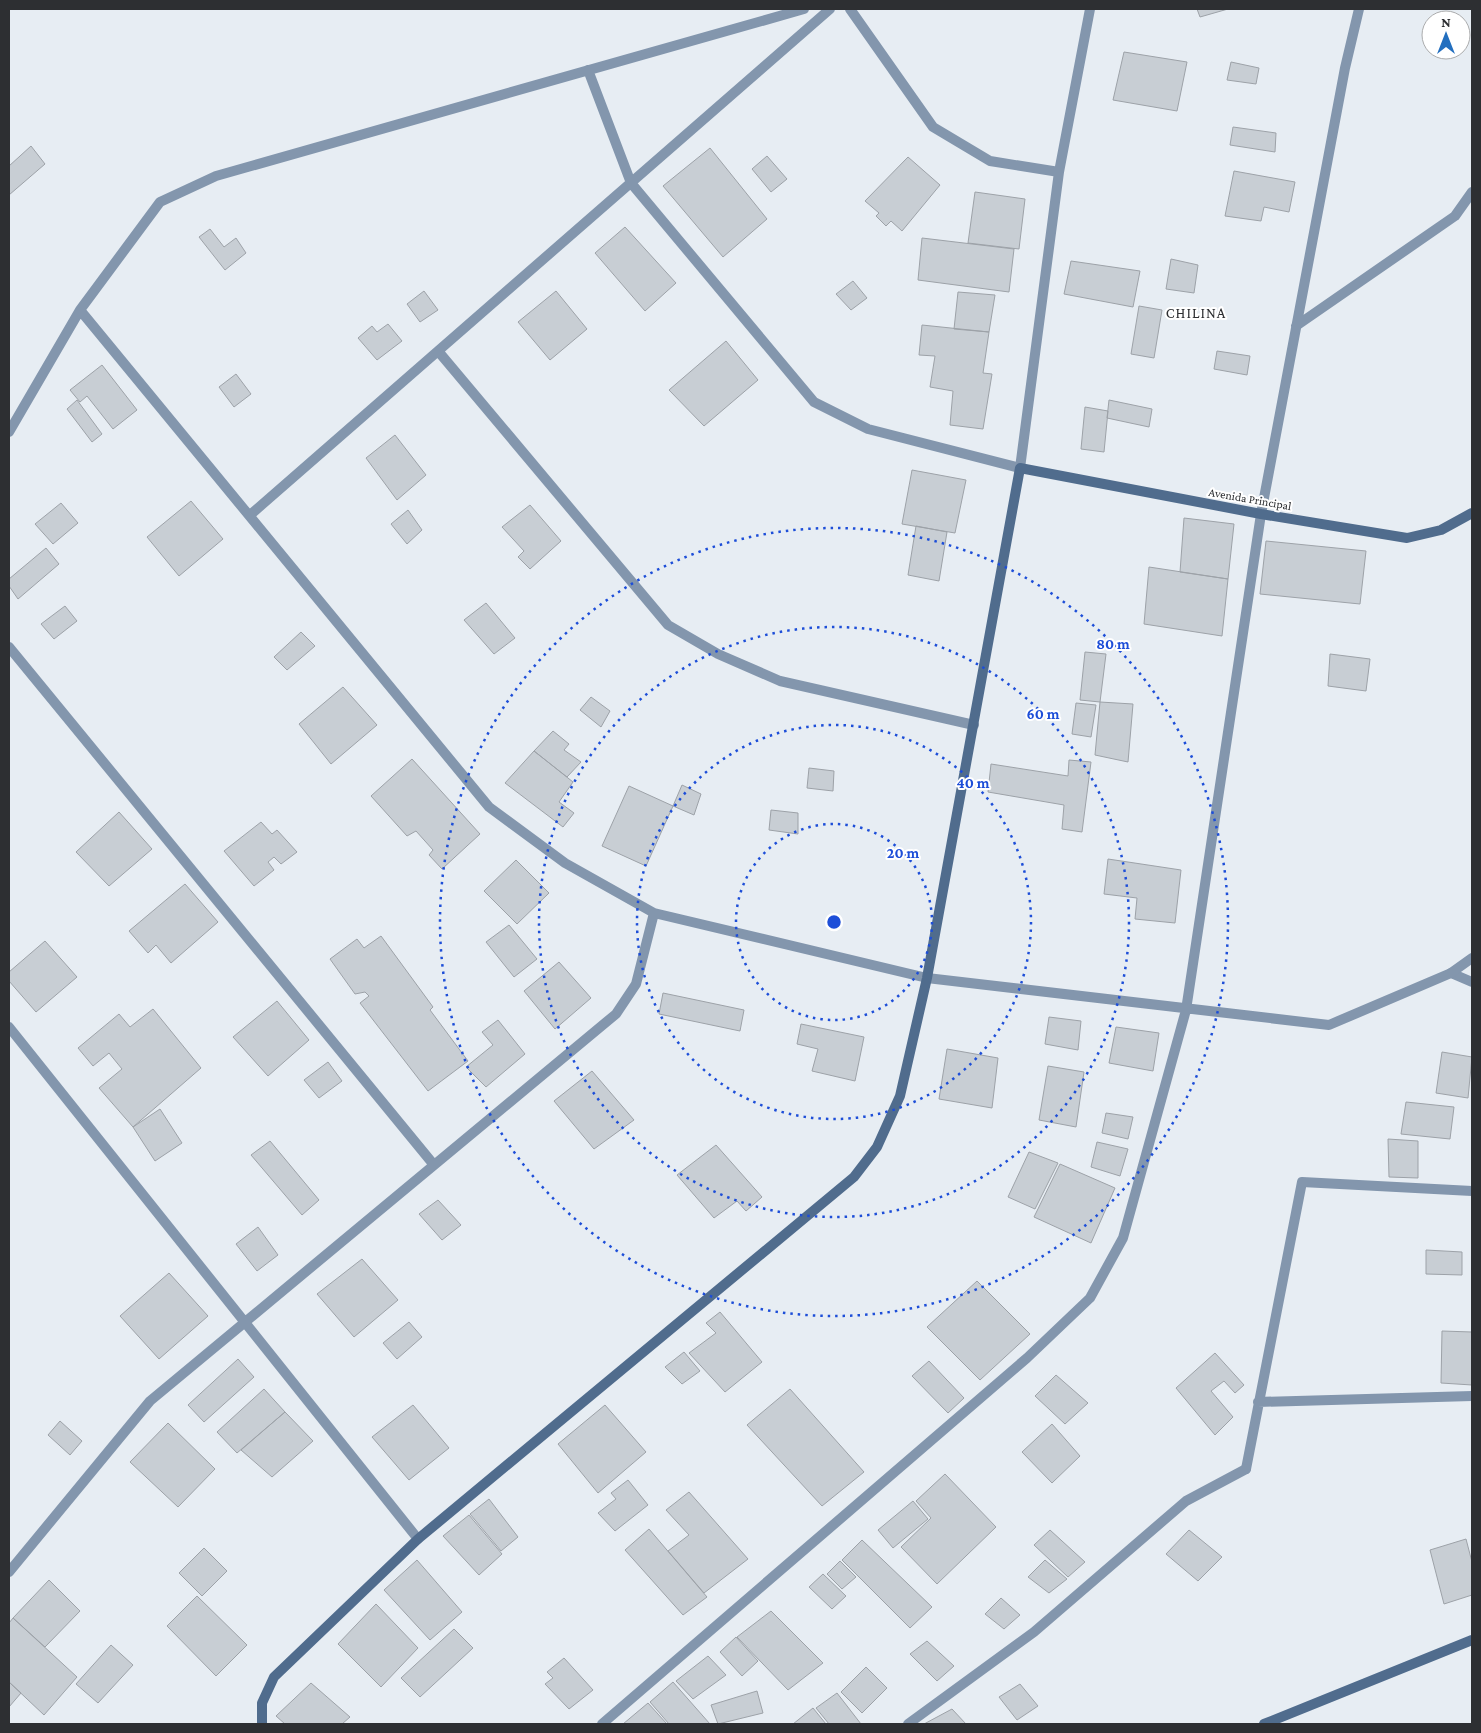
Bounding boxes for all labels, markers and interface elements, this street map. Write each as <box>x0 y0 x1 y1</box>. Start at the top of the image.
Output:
north arrow <box>1421 10 1471 60</box>
text: N <box>1441 14 1451 30</box>
district label: CHILINA <box>1166 305 1226 321</box>
street label: Avenida Principal <box>1207 485 1293 513</box>
text: 80 m <box>1096 636 1130 652</box>
text: 60 m <box>1027 706 1060 722</box>
text: 40 m <box>957 775 990 791</box>
text: 20 m <box>887 845 919 861</box>
centre of rings <box>825 913 843 931</box>

